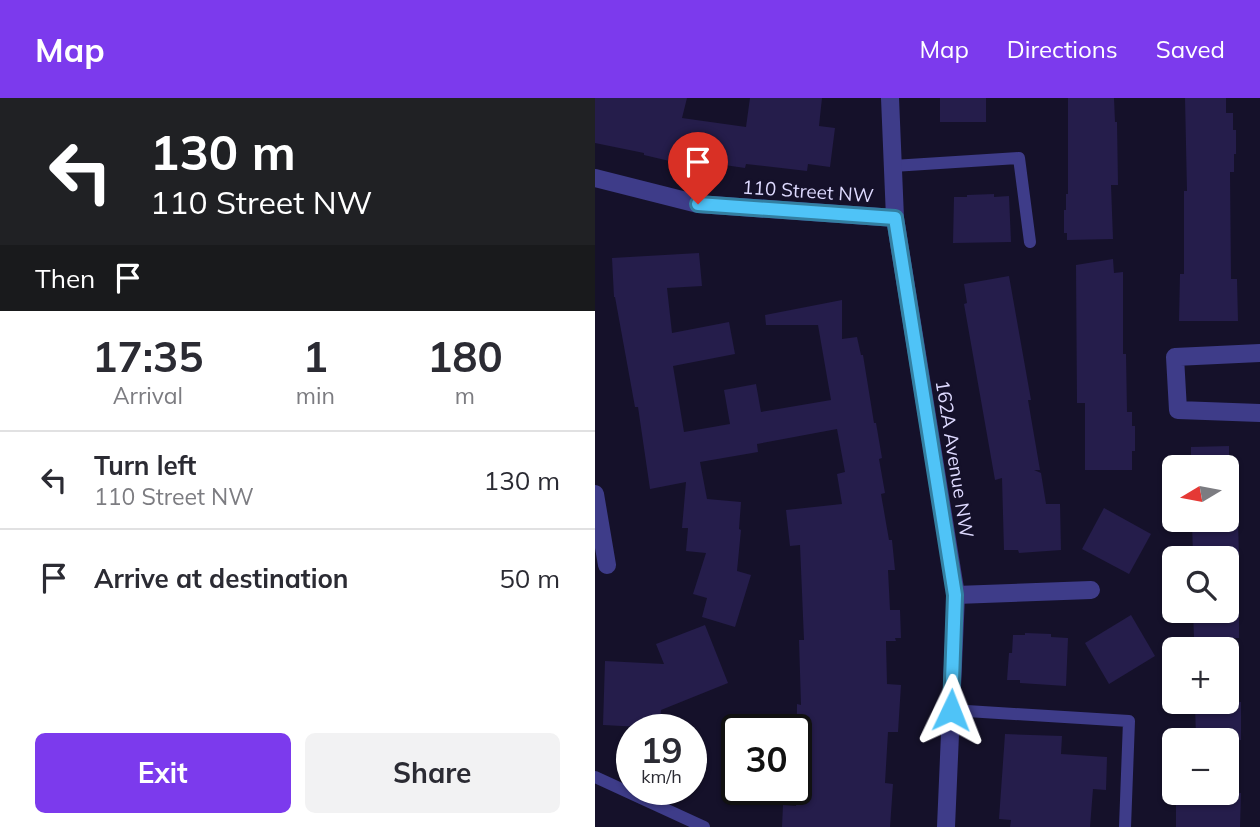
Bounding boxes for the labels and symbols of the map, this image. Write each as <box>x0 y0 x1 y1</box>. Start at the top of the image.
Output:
pin <box>668 132 728 204</box>
street label: 110 Street NW <box>741 174 875 208</box>
street label: 162A Avenue NW <box>931 378 979 540</box>
north arrow <box>1162 455 1239 532</box>
position arrow <box>914 673 988 747</box>
speed limit sign: 30 <box>721 714 812 805</box>

